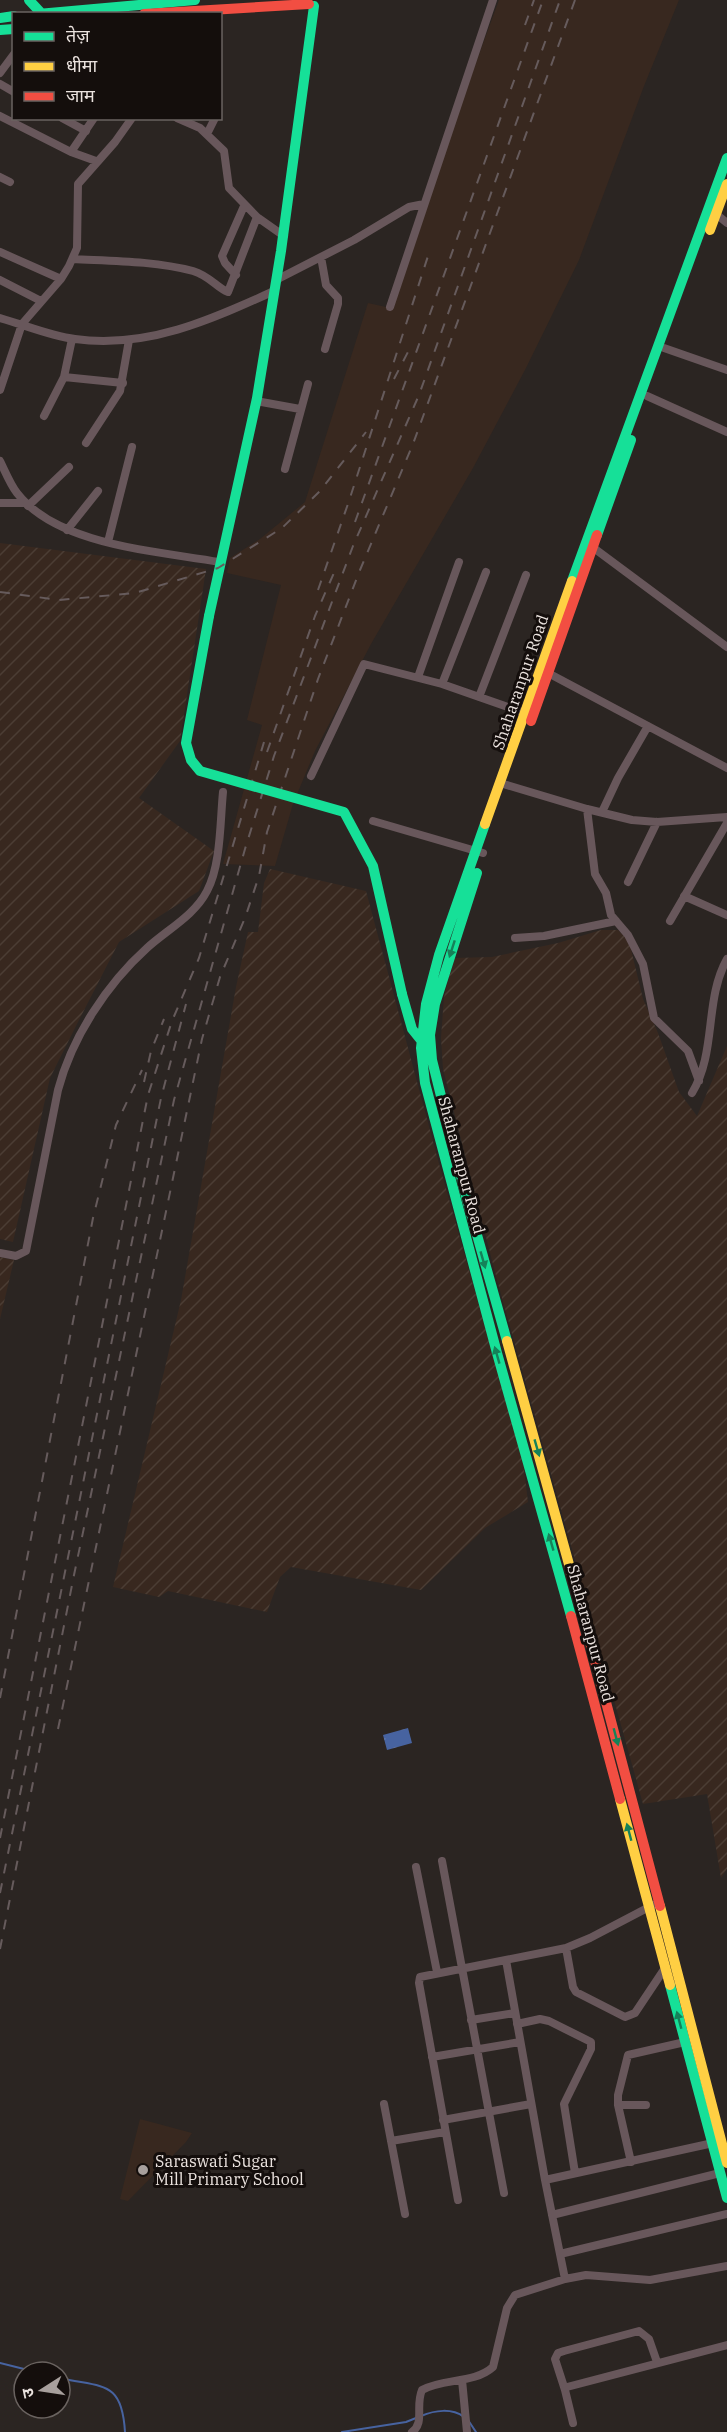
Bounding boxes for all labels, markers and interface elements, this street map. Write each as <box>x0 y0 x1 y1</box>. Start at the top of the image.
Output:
legend <box>12 12 222 120</box>
text: तेज़ <box>66 24 90 47</box>
text: धीमा <box>66 54 97 77</box>
text: जाम <box>66 84 96 107</box>
street label: Shaharanpur Road <box>487 612 553 752</box>
one-way arrow <box>447 940 456 958</box>
street label: Shaharanpur Road <box>434 1094 490 1236</box>
one-way arrow <box>479 1251 489 1269</box>
one-way arrow <box>492 1346 501 1364</box>
one-way arrow <box>532 1438 542 1457</box>
one-way arrow <box>546 1533 555 1551</box>
street label: Shaharanpur Road <box>563 1562 619 1704</box>
one-way arrow <box>612 1728 621 1746</box>
one-way arrow <box>624 1823 633 1841</box>
one-way arrow <box>674 2011 684 2029</box>
place label: Saraswati Sugar Mill Primary School <box>155 2151 304 2189</box>
marker: Saraswati Sugar Mill Primary School <box>136 2163 150 2177</box>
north arrow <box>12 2360 72 2420</box>
text: उ <box>16 2386 38 2400</box>

